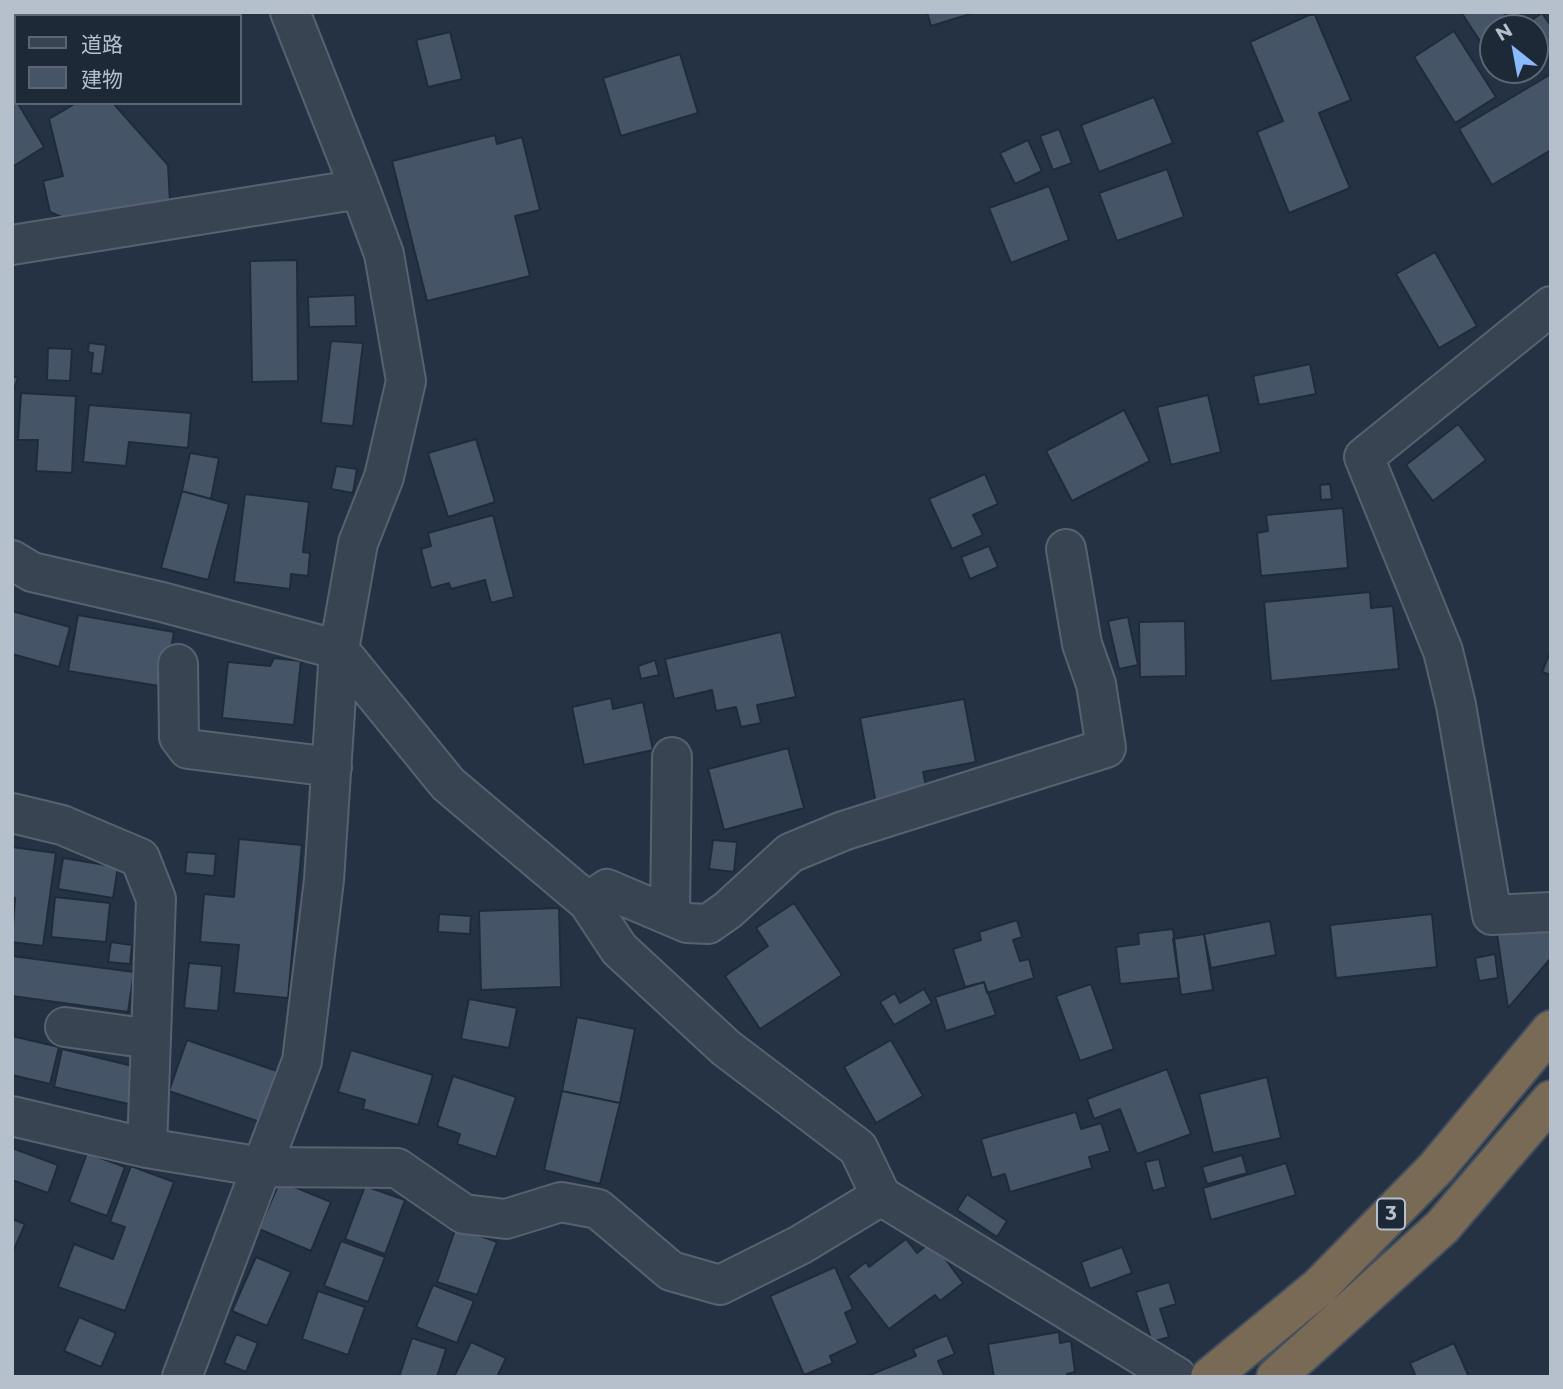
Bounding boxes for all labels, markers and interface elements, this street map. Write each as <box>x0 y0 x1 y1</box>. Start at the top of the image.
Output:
legend <box>14 14 242 105</box>
north arrow <box>1479 14 1549 84</box>
text: N <box>1491 18 1516 46</box>
text: 道路 <box>81 32 123 57</box>
text: 建物 <box>81 67 123 92</box>
road number: 3 <box>1377 1198 1405 1230</box>

